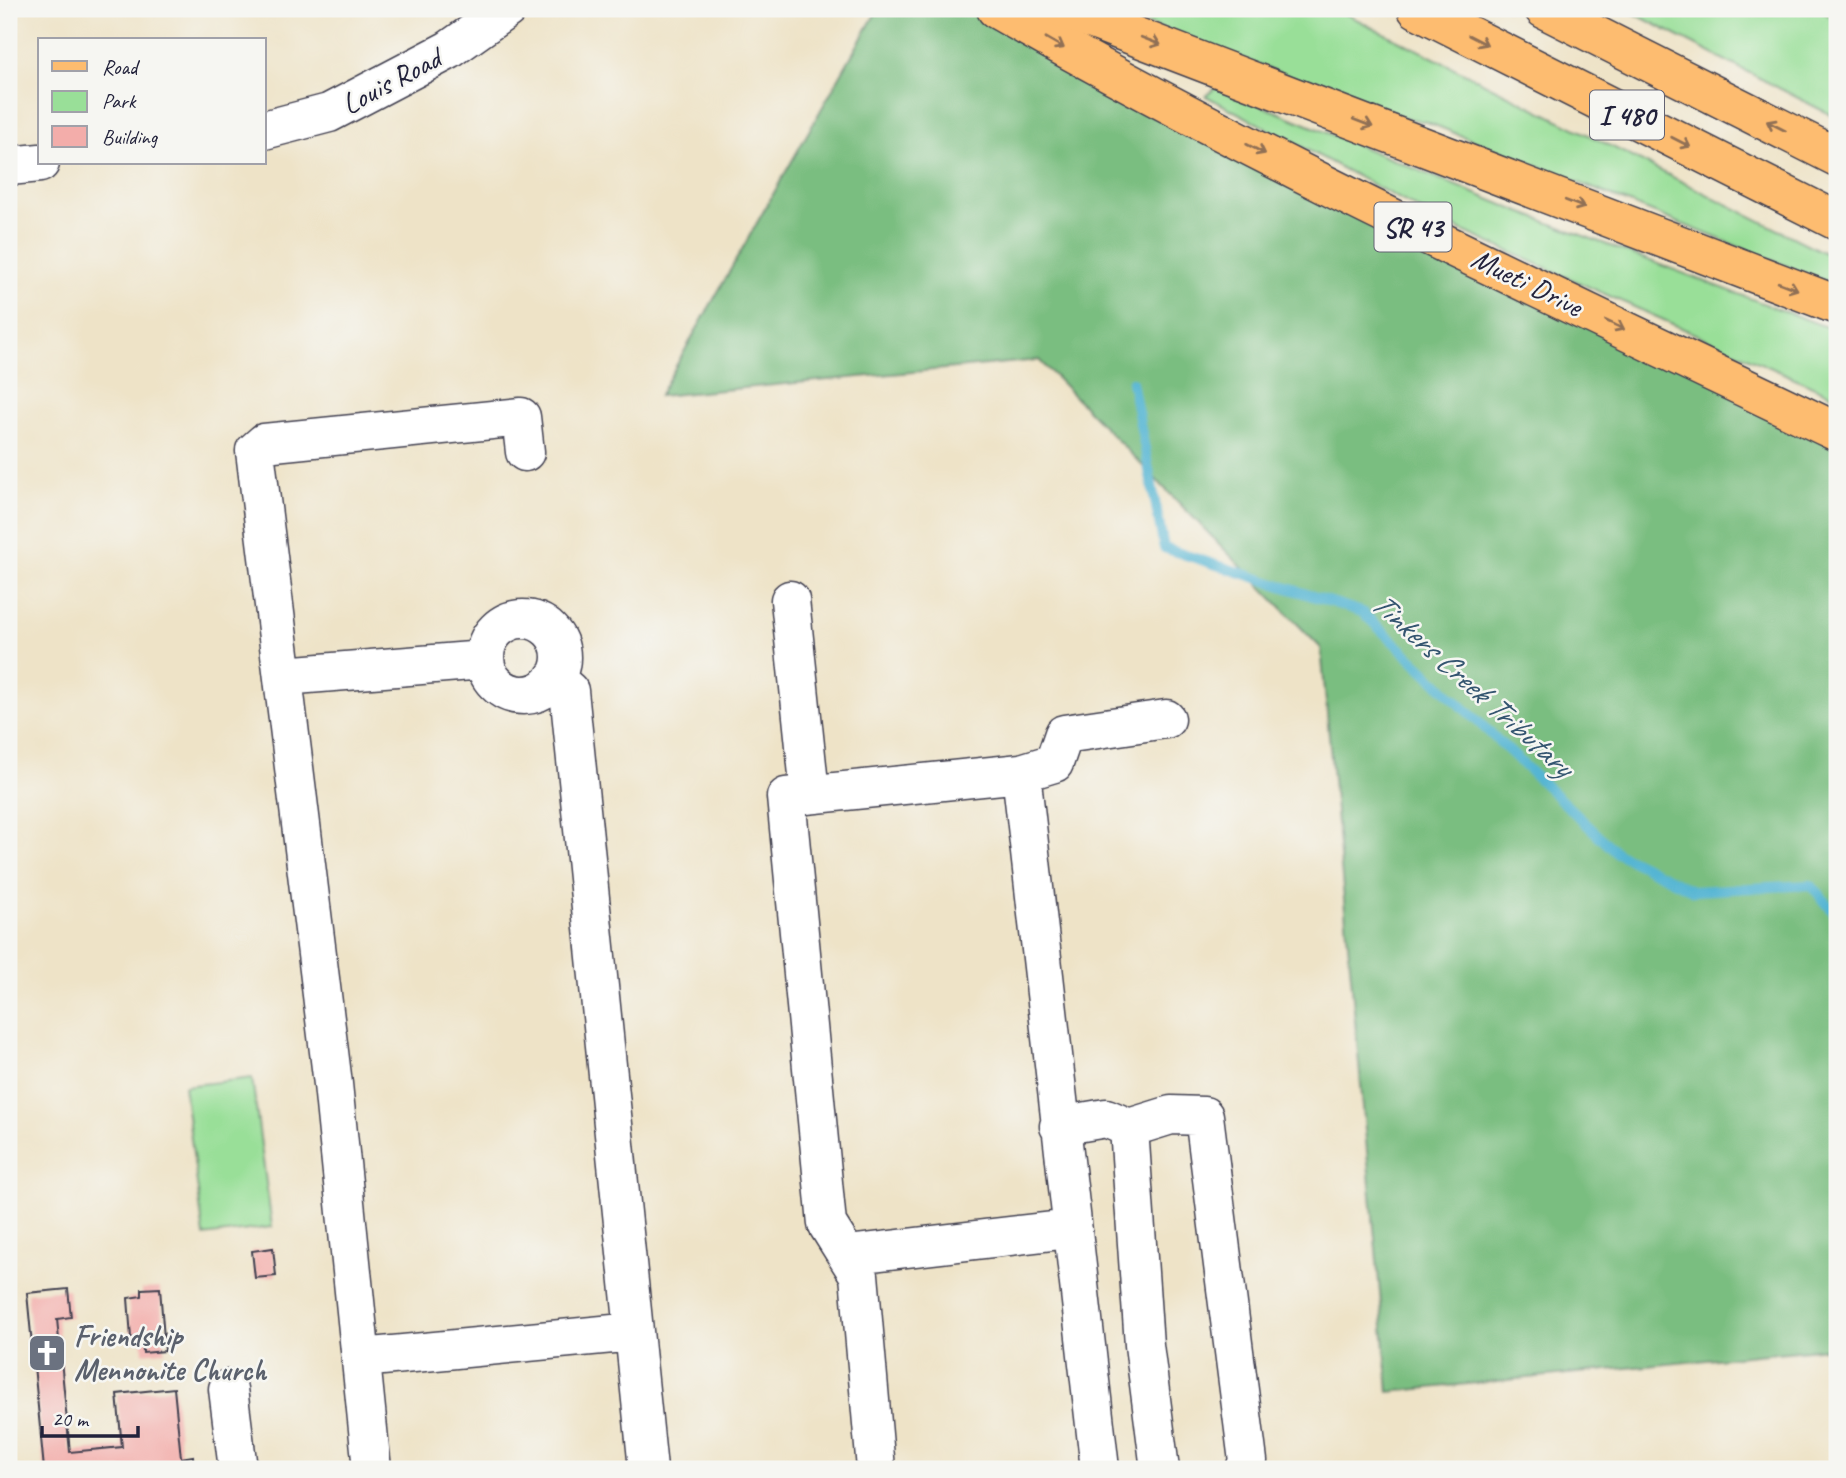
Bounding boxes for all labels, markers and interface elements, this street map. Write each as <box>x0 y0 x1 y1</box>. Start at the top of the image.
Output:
one-way arrow <box>1467 33 1488 47</box>
one-way arrow <box>1045 36 1065 50</box>
one-way arrow <box>1139 36 1161 49</box>
street label: Louis Road <box>335 37 451 123</box>
legend <box>38 38 266 164</box>
text: Road <box>102 54 141 80</box>
text: Park <box>102 88 137 114</box>
road number: I 480 <box>1590 90 1664 140</box>
one-way arrow <box>1352 117 1373 130</box>
one-way arrow <box>1766 118 1787 132</box>
text: Building <box>102 124 159 150</box>
one-way arrow <box>1670 136 1691 150</box>
one-way arrow <box>1245 143 1266 157</box>
one-way arrow <box>1564 199 1586 212</box>
road number: SR 43 <box>1374 202 1452 252</box>
street label: Mueti Drive <box>1465 239 1591 326</box>
one-way arrow <box>1776 281 1798 294</box>
one-way arrow <box>1604 319 1625 332</box>
water label: Tinkers Creek Tributary <box>1363 583 1585 789</box>
place label: Friendship Mennonite Church <box>74 1317 267 1389</box>
church icon: Friendship Mennonite Church <box>26 1332 68 1374</box>
scale bar <box>42 1394 138 1438</box>
text: 20 m <box>52 1406 90 1432</box>

